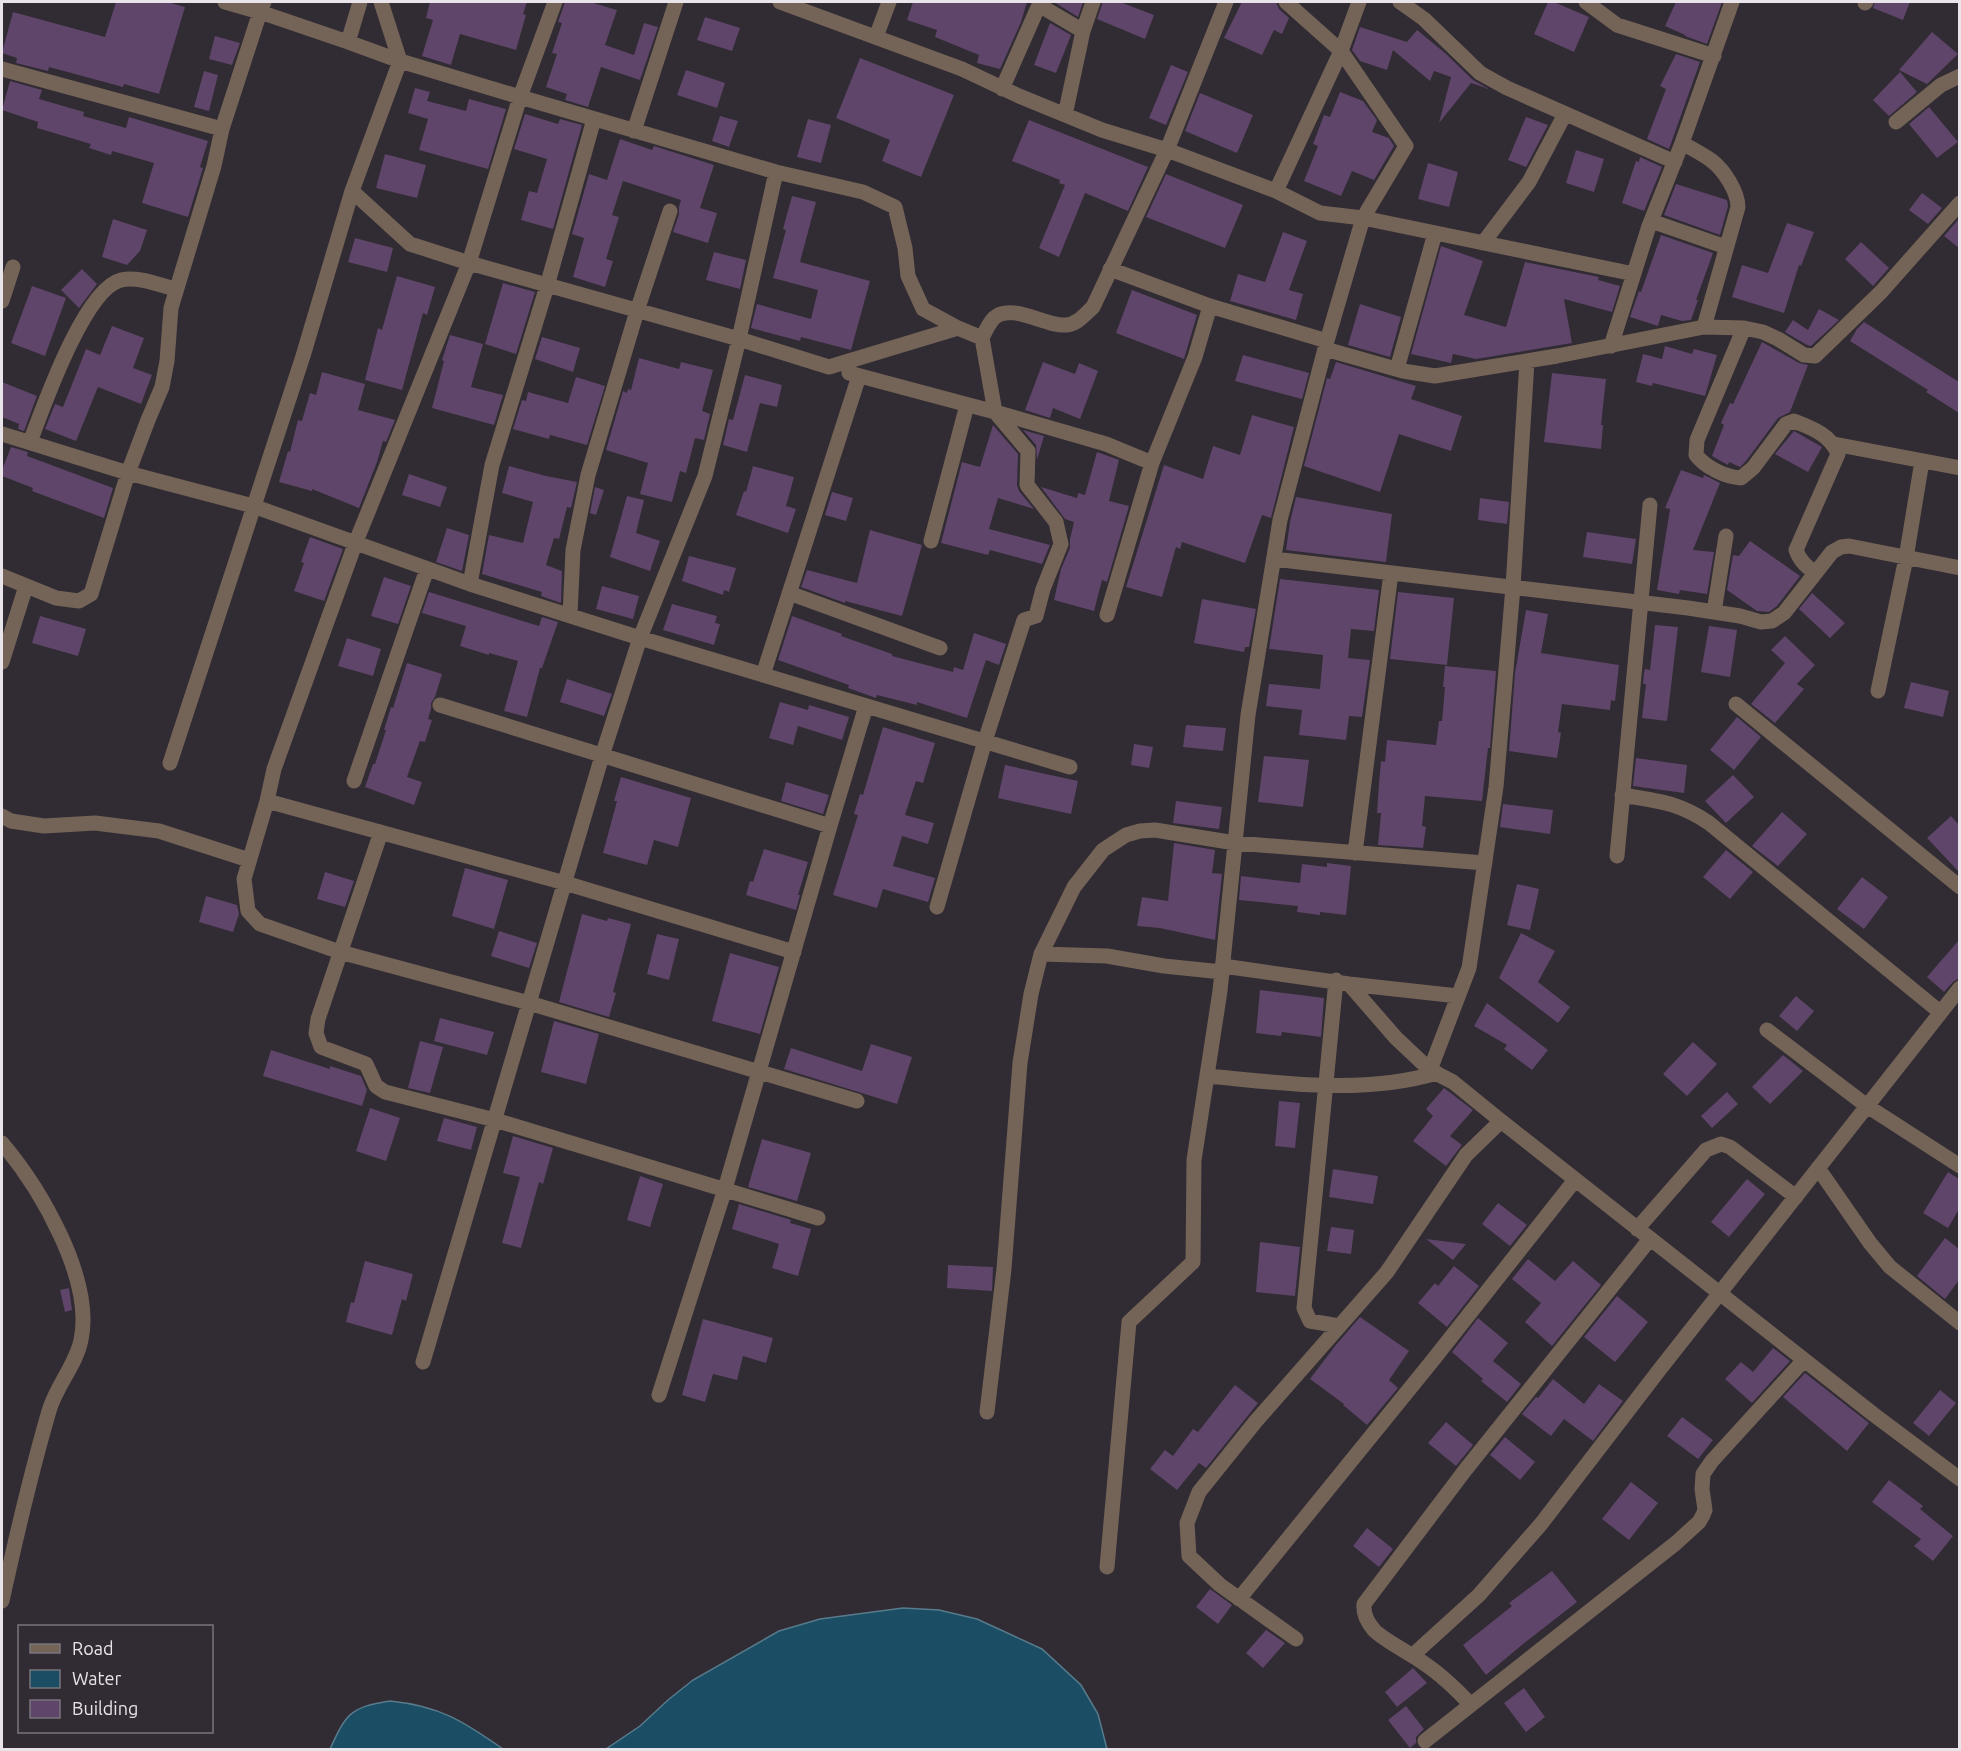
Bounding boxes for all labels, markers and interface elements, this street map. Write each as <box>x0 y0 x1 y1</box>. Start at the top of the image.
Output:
legend <box>18 1625 213 1733</box>
text: Road <box>72 1638 114 1658</box>
text: Water <box>72 1668 122 1688</box>
text: Building <box>72 1698 138 1718</box>

